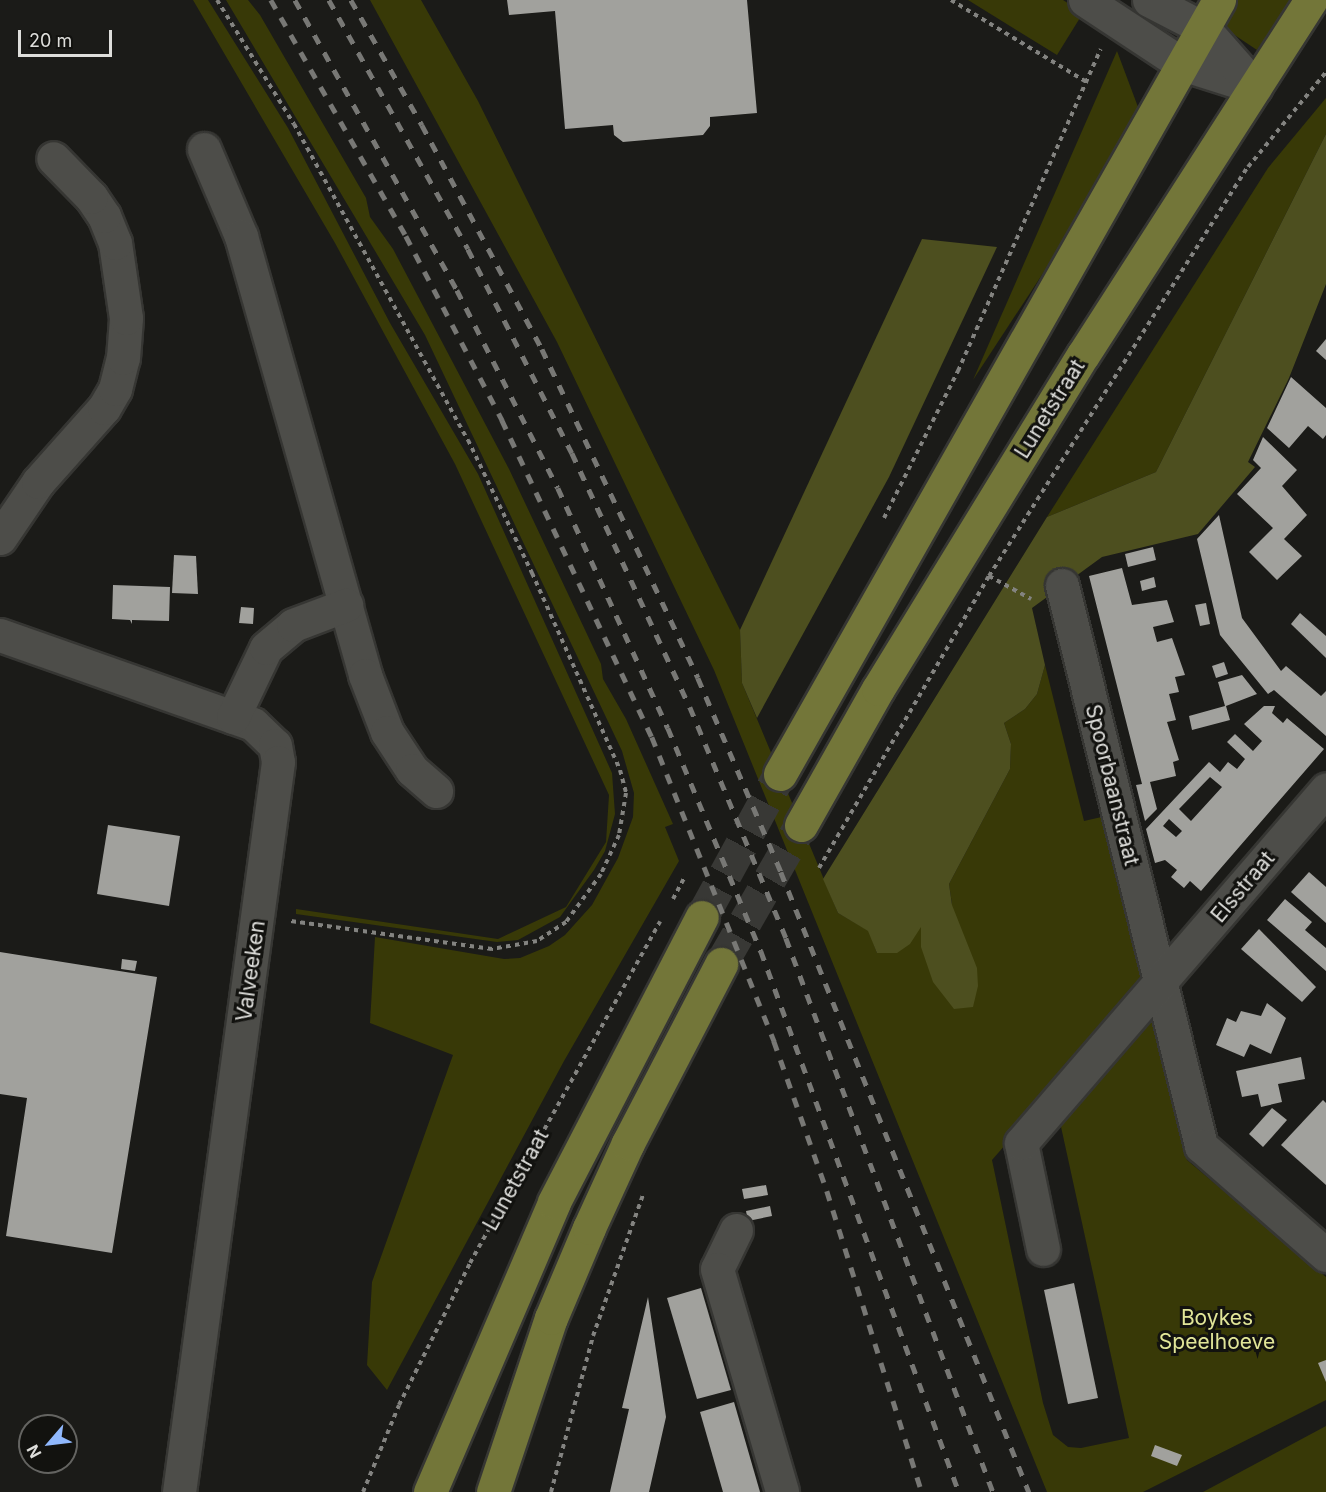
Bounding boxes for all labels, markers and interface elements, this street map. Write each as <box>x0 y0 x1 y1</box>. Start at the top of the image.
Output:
scale bar <box>21 18 116 56</box>
text: 20 m <box>29 30 72 51</box>
street label: Lunetstraat <box>1010 355 1090 463</box>
street label: Spoorbaanstraat <box>1080 702 1144 868</box>
street label: Elsstraat <box>1206 846 1280 928</box>
street label: Valveeken <box>231 919 271 1023</box>
street label: Lunetstraat <box>478 1125 554 1235</box>
park label: Boykes Speelhoeve <box>1159 1305 1275 1355</box>
north arrow <box>18 1414 78 1474</box>
text: N <box>22 1441 46 1462</box>

